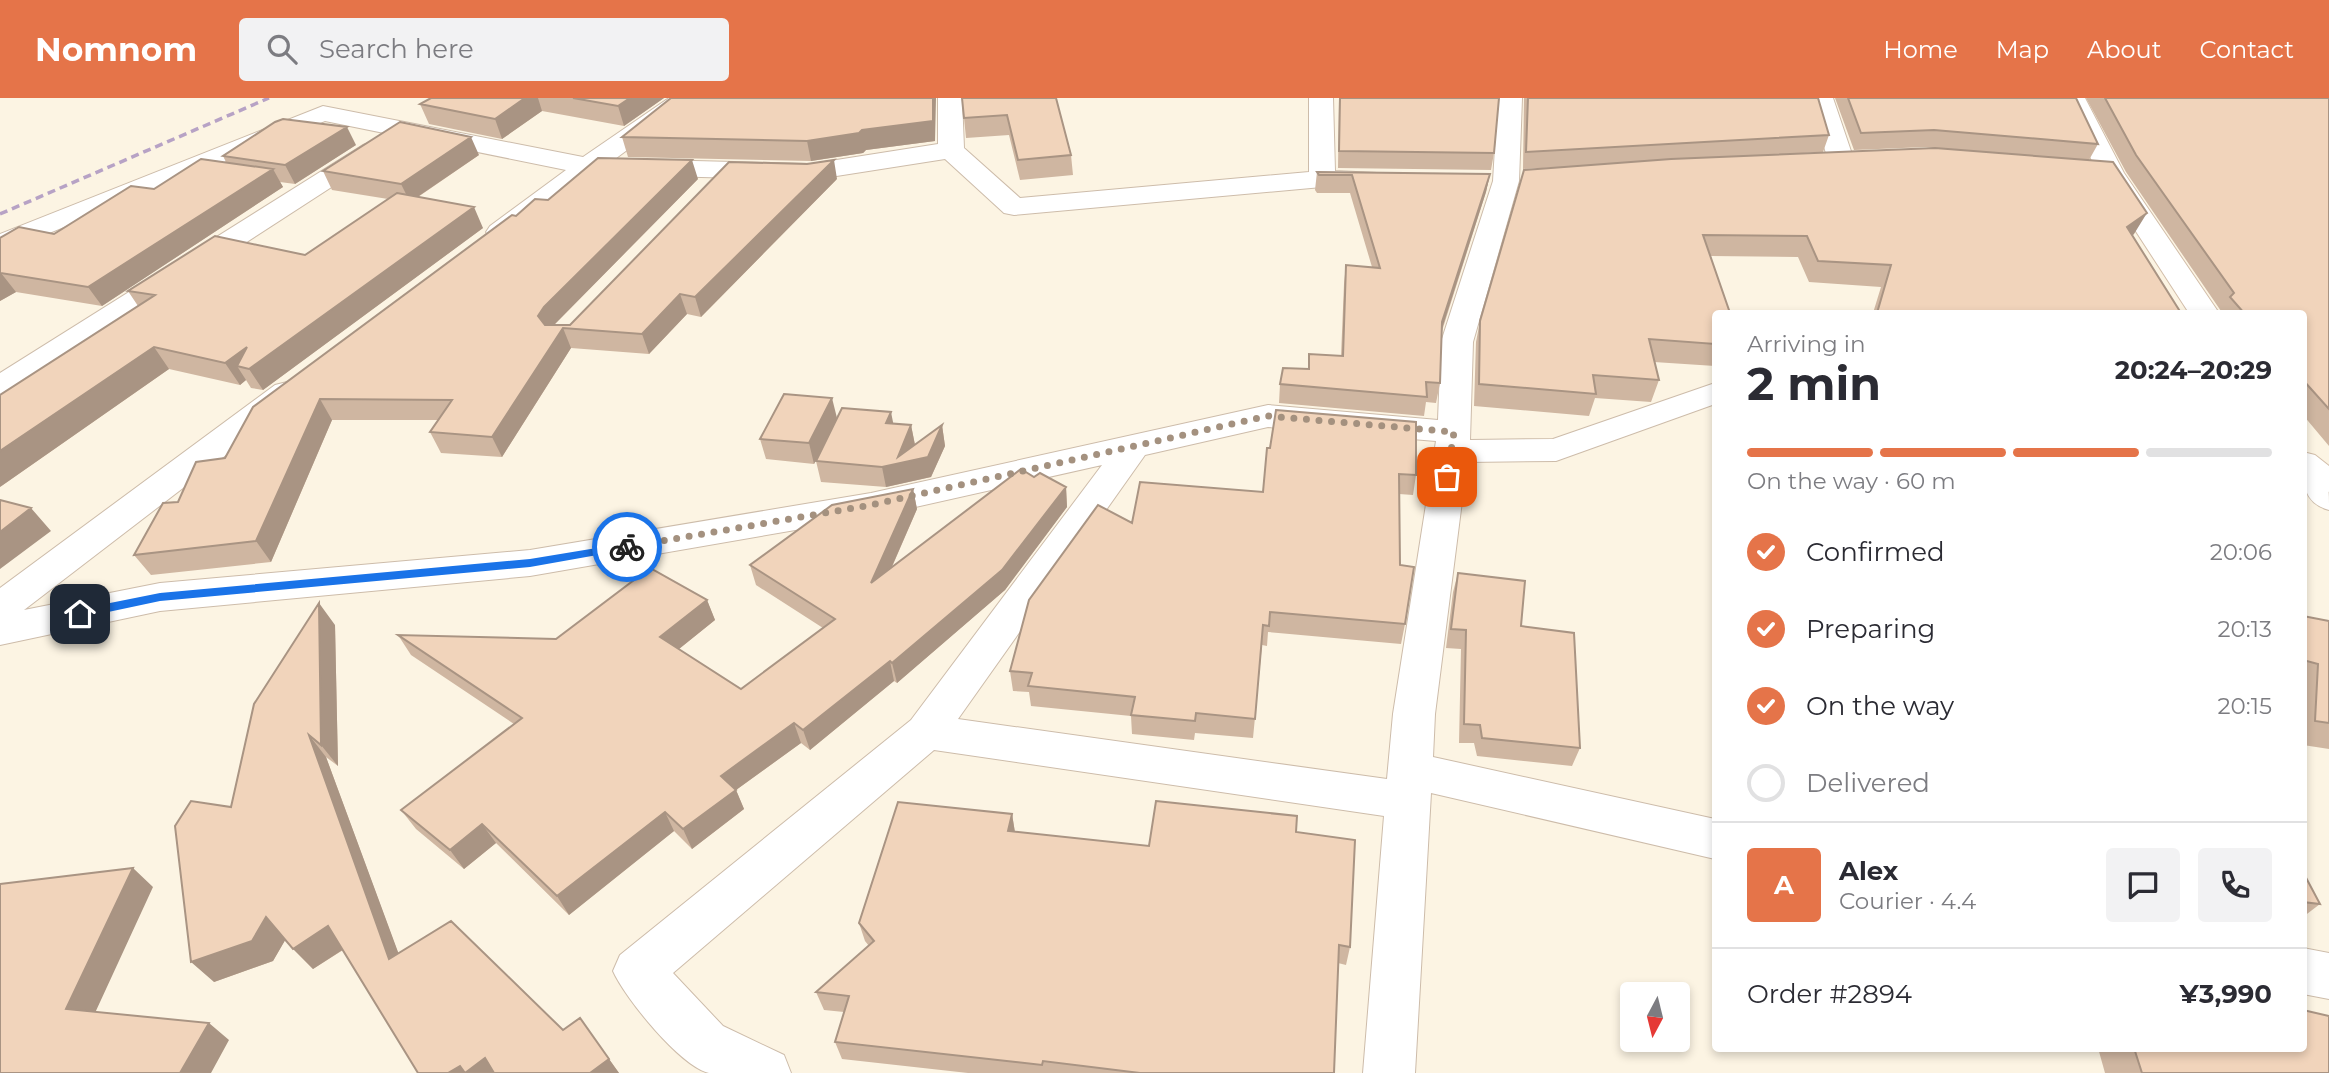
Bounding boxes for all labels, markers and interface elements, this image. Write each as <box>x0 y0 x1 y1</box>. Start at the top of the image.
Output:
search box <box>239 18 729 81</box>
text: Nomnom <box>35 29 197 69</box>
icon: search <box>263 30 301 68</box>
text: Search here <box>319 33 474 65</box>
text: Home <box>1883 35 1958 64</box>
text: Map <box>1996 35 2049 64</box>
text: About <box>2087 35 2161 64</box>
text: Contact <box>2199 35 2294 64</box>
text: Arriving in <box>1747 330 1866 358</box>
text: 20:24–20:29 <box>2115 354 2272 386</box>
text: 2 min <box>1747 355 1881 412</box>
pin <box>1417 447 1477 507</box>
icon: bag <box>1428 458 1466 496</box>
text: On the way · 60 m <box>1747 467 1956 495</box>
courier <box>592 512 662 582</box>
icon: bike <box>608 528 646 566</box>
icon: check <box>1747 533 1785 571</box>
text: Confirmed <box>1806 536 1945 568</box>
text: 20:06 <box>2210 538 2272 566</box>
pin <box>50 584 110 644</box>
icon: home <box>61 595 99 633</box>
icon: check <box>1747 610 1785 648</box>
text: Preparing <box>1806 613 1935 645</box>
text: 20:13 <box>2218 615 2272 643</box>
icon: check <box>1747 687 1785 725</box>
text: On the way <box>1806 690 1954 722</box>
text: 20:15 <box>2218 692 2272 720</box>
text: Delivered <box>1806 767 1930 799</box>
button: chat <box>2106 848 2180 922</box>
button: phone <box>2198 848 2272 922</box>
text: Alex <box>1839 855 1898 887</box>
text: A <box>1774 869 1794 901</box>
text: Courier · 4.4 <box>1839 887 1976 915</box>
text: Order #2894 <box>1747 978 1912 1010</box>
text: ¥3,990 <box>2180 978 2272 1010</box>
north arrow <box>1620 982 1690 1052</box>
map controls <box>1620 982 1690 1052</box>

